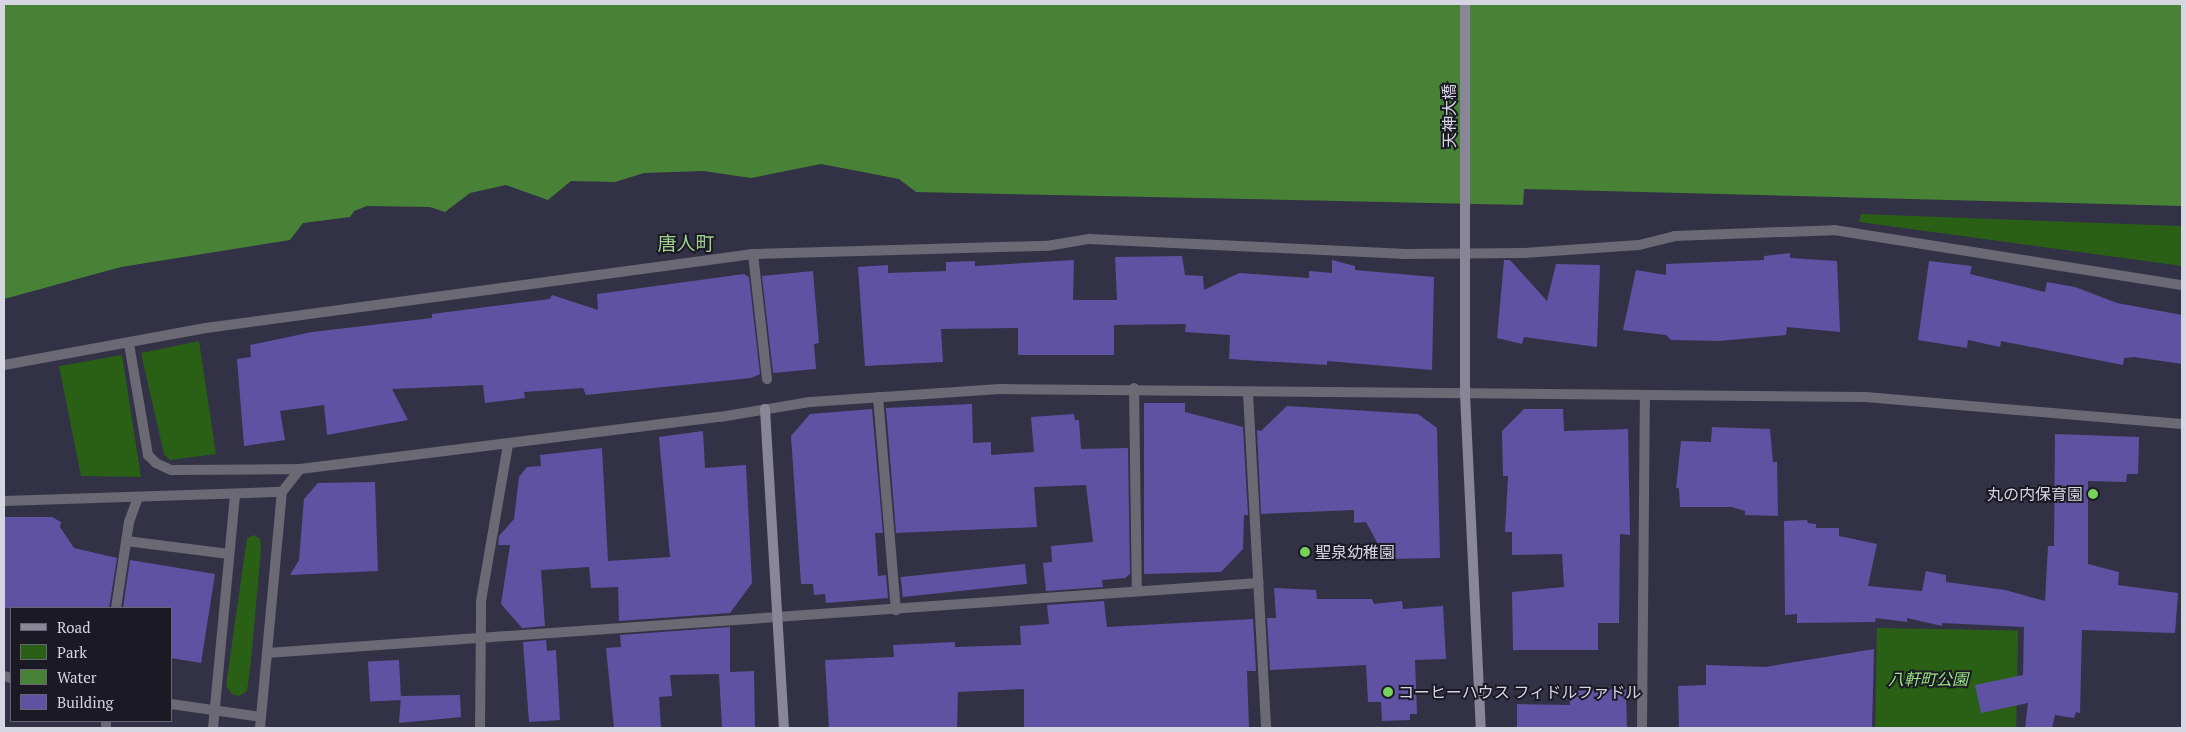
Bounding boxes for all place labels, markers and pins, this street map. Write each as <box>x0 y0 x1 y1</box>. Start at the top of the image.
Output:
place label: 丸の内保育園 <box>1987 484 2083 504</box>
marker: 丸の内保育園 <box>2087 488 2099 500</box>
place label: 聖泉幼稚園 <box>1315 542 1395 562</box>
marker: 聖泉幼稚園 <box>1299 546 1311 558</box>
place label: コーヒーハウス フィドルファドル <box>1398 682 1642 702</box>
marker: コーヒーハウス フィドルファドル <box>1382 686 1394 698</box>

